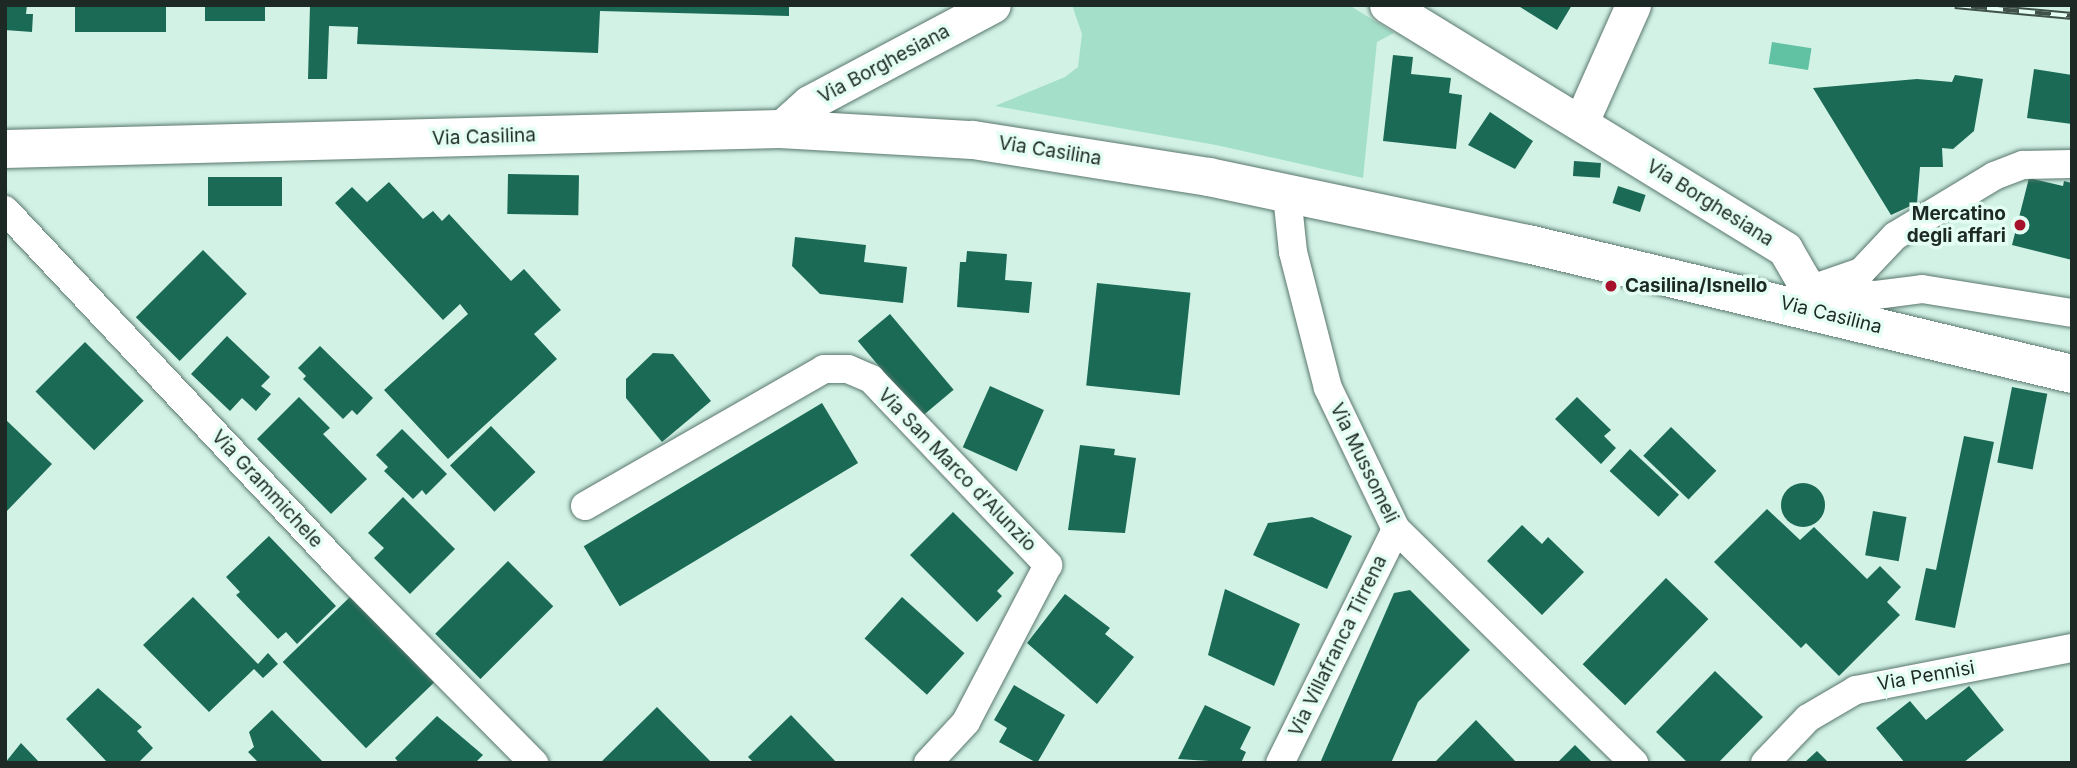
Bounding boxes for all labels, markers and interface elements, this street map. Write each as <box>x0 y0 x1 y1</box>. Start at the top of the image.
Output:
street label: Via Borghesiana <box>814 20 954 108</box>
street label: Via Casilina <box>432 124 536 150</box>
street label: Via Casilina <box>997 132 1103 170</box>
street label: Via Borghesiana <box>1642 155 1778 251</box>
place label: Mercatino degli affari <box>1907 203 2006 247</box>
marker: Mercatino degli affari <box>2012 217 2028 233</box>
place label: Casilina/Isnello <box>1625 275 1767 297</box>
marker: Casilina/Isnello <box>1603 278 1619 294</box>
street label: Via Casilina <box>1778 291 1884 339</box>
street label: Via San Marco d'Alunzio <box>873 384 1041 556</box>
street label: Via Mussomeli <box>1325 399 1403 527</box>
street label: Via Grammichele <box>207 425 327 553</box>
street label: Via Villafranca Tirrena <box>1284 552 1392 740</box>
street label: Via Pennisi <box>1876 656 1976 696</box>

